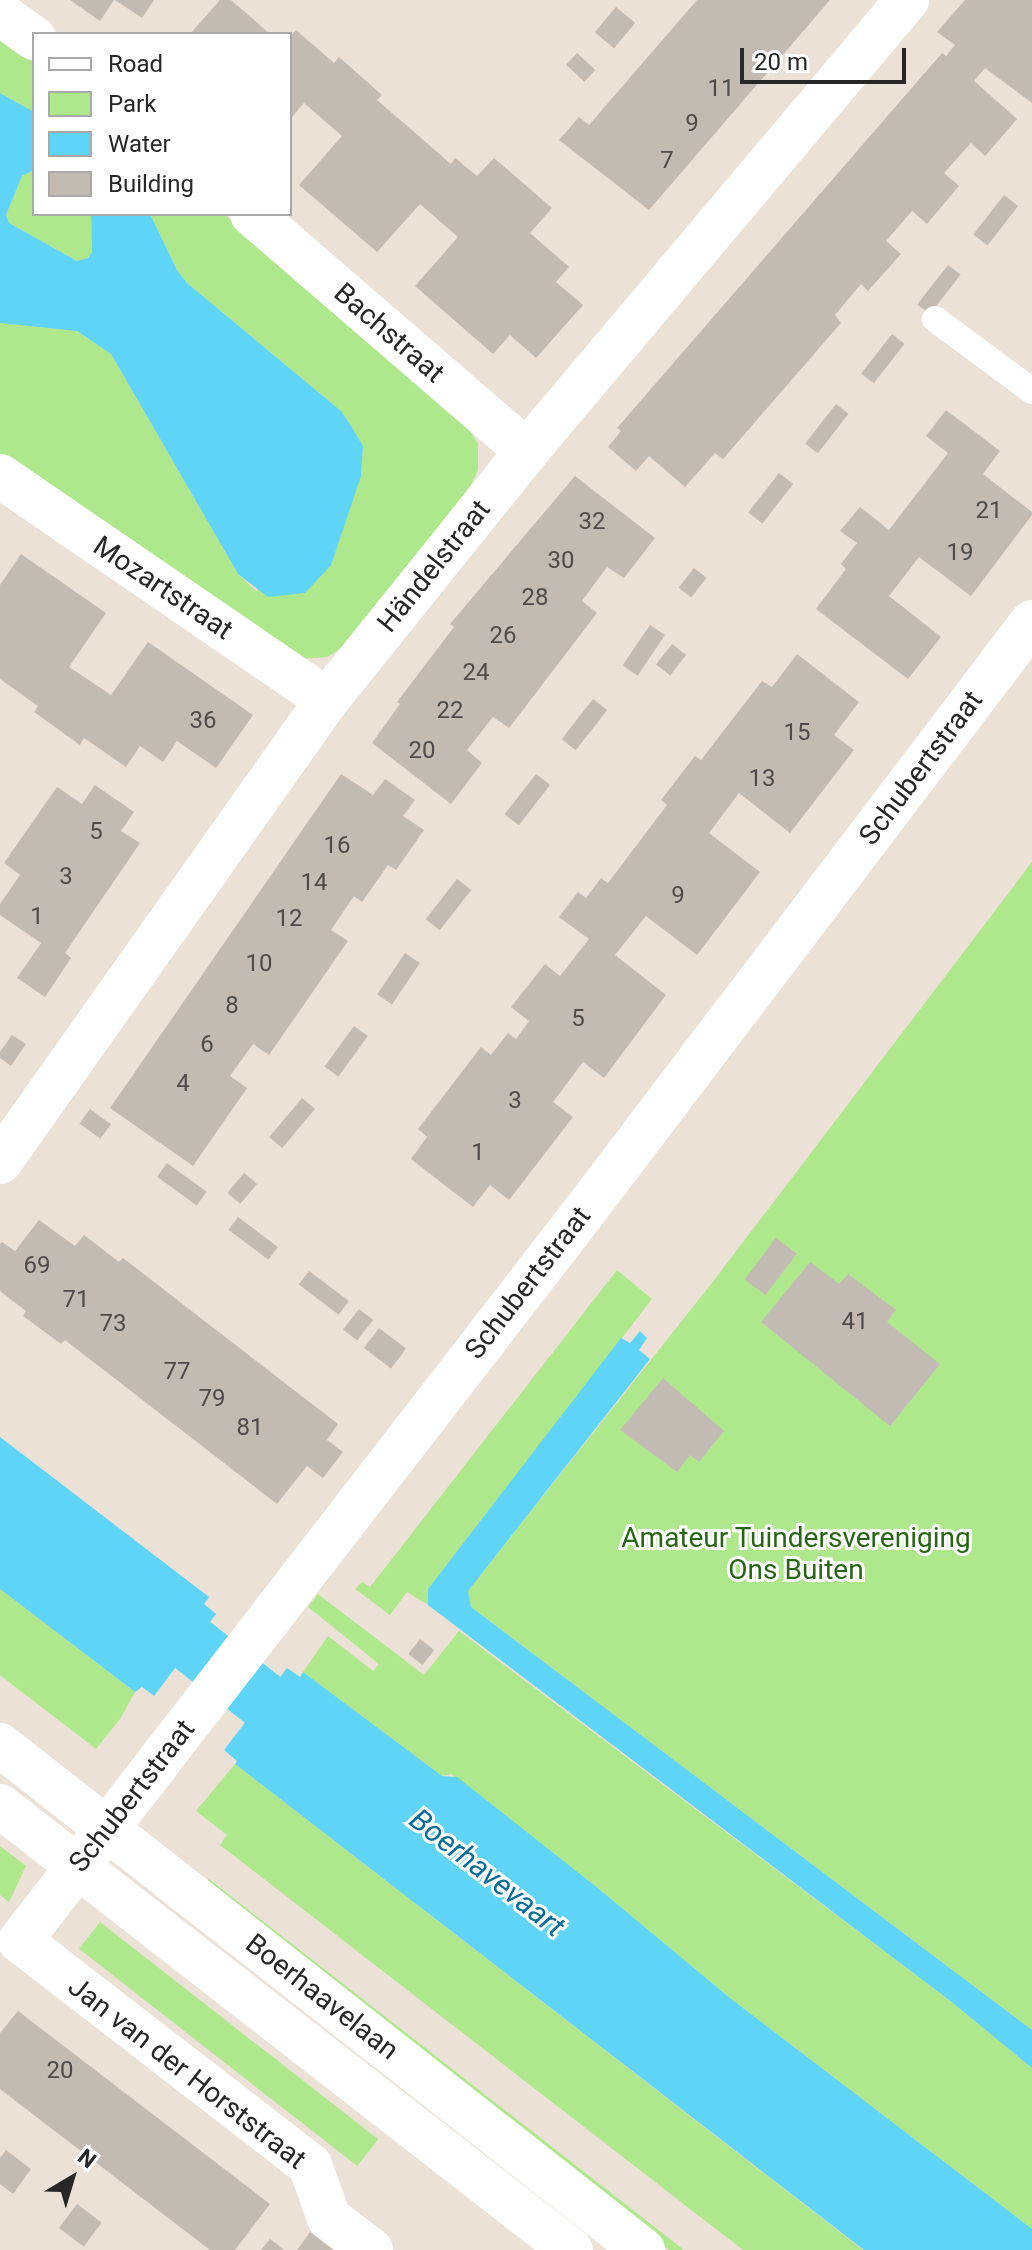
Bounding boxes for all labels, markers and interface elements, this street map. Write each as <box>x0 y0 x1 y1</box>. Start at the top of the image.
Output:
legend <box>32 32 292 216</box>
scale bar <box>744 32 910 82</box>
text: 20 m <box>754 48 808 76</box>
text: Road <box>108 50 163 78</box>
house number: 11 <box>708 75 734 103</box>
text: Park <box>108 90 156 118</box>
house number: 9 <box>685 110 699 138</box>
text: Water <box>108 130 171 158</box>
house number: 7 <box>660 147 674 175</box>
text: Building <box>108 170 194 198</box>
street label: Bachstraat <box>327 276 451 390</box>
street label: Händelstraat <box>371 493 497 639</box>
house number: 21 <box>976 497 1002 525</box>
house number: 32 <box>579 508 605 536</box>
street label: Mozartstraat <box>87 529 239 647</box>
house number: 19 <box>947 539 973 567</box>
house number: 30 <box>548 547 574 575</box>
house number: 28 <box>522 584 548 612</box>
house number: 26 <box>490 622 516 650</box>
house number: 24 <box>463 659 489 687</box>
street label: Schubertstraat <box>852 684 990 852</box>
house number: 22 <box>437 697 463 725</box>
house number: 36 <box>190 707 216 735</box>
house number: 15 <box>784 719 810 747</box>
house number: 20 <box>409 737 435 765</box>
house number: 13 <box>749 765 775 793</box>
house number: 5 <box>89 818 103 846</box>
house number: 16 <box>324 832 350 860</box>
house number: 3 <box>59 863 73 891</box>
house number: 14 <box>301 869 327 897</box>
house number: 9 <box>671 882 685 910</box>
house number: 1 <box>30 903 44 931</box>
house number: 12 <box>276 905 302 933</box>
house number: 10 <box>246 950 272 978</box>
house number: 8 <box>225 992 239 1020</box>
house number: 5 <box>571 1005 585 1033</box>
house number: 6 <box>200 1031 214 1059</box>
house number: 4 <box>176 1070 190 1098</box>
house number: 3 <box>508 1087 522 1115</box>
house number: 1 <box>471 1139 485 1167</box>
street label: Schubertstraat <box>458 1200 598 1366</box>
house number: 69 <box>24 1252 50 1280</box>
house number: 71 <box>63 1286 89 1314</box>
house number: 41 <box>842 1308 868 1336</box>
house number: 73 <box>100 1310 126 1338</box>
house number: 77 <box>164 1358 190 1386</box>
house number: 79 <box>199 1385 225 1413</box>
house number: 81 <box>237 1414 263 1442</box>
park label: Amateur Tuindersvereniging Ons Buiten <box>621 1521 971 1587</box>
street label: Schubertstraat <box>62 1713 202 1879</box>
water label: Boerhavevaart <box>402 1801 572 1945</box>
street label: Boerhaavelaan <box>239 1927 405 2067</box>
street label: Jan van der Horststraat <box>61 1970 313 2176</box>
house number: 20 <box>47 2057 73 2085</box>
north arrow <box>32 2138 112 2218</box>
text: N <box>73 2144 101 2173</box>

